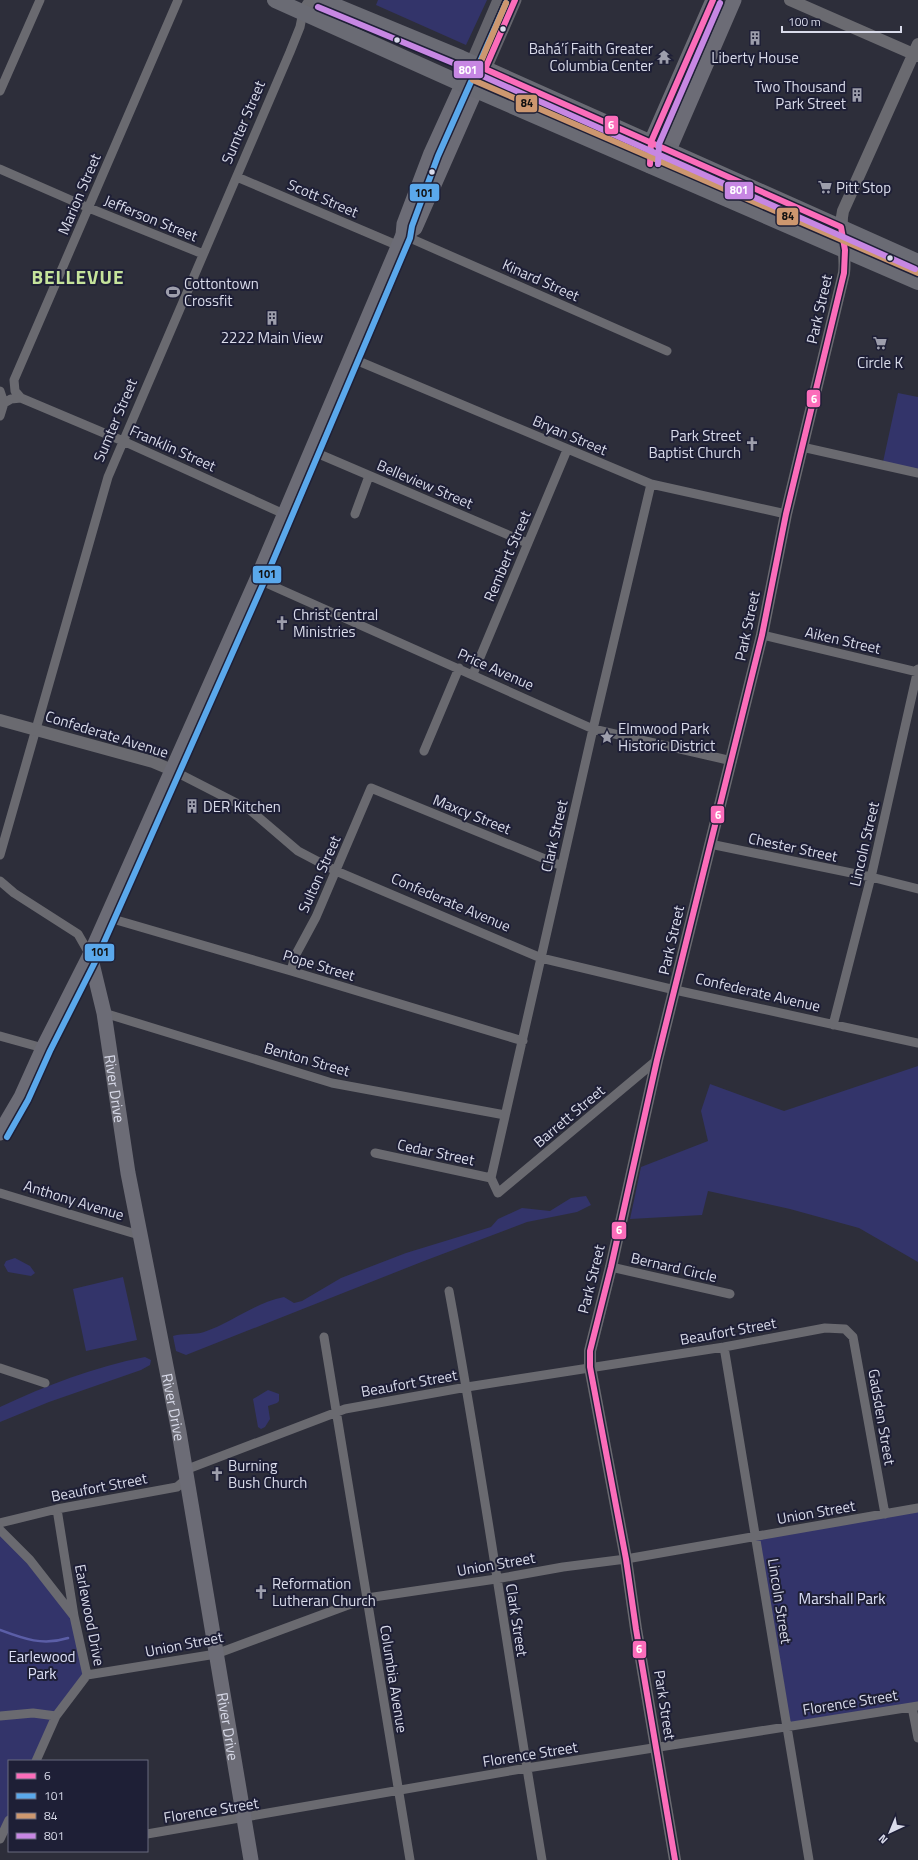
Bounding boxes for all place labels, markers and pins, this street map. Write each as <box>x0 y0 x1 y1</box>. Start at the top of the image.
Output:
unlabelled marker <box>498 24 508 34</box>
building icon: Liberty House <box>747 30 763 46</box>
unlabelled marker <box>392 35 402 45</box>
place label: Bahá’í Faith Greater Columbia Center <box>529 37 653 77</box>
place label: Liberty House <box>711 46 799 69</box>
temple icon: Bahá’í Faith Greater Columbia Center <box>656 49 672 65</box>
place label: Two Thousand Park Street <box>754 75 847 115</box>
building icon: Two Thousand Park Street <box>849 87 865 103</box>
unlabelled marker <box>427 167 437 177</box>
place label: Pitt Stop <box>836 176 891 199</box>
supermarket icon: Pitt Stop <box>817 179 833 195</box>
unlabelled marker <box>885 253 895 263</box>
place label: Cottontown Crossfit <box>184 272 259 312</box>
sports icon: Cottontown Crossfit <box>165 284 181 300</box>
building icon: 2222 Main View <box>264 310 280 326</box>
place label: 2222 Main View <box>221 326 323 349</box>
supermarket icon: Circle K <box>872 335 888 351</box>
place label: Circle K <box>857 351 903 374</box>
place label: Park Street Baptist Church <box>648 424 742 464</box>
church icon: Park Street Baptist Church <box>744 436 760 452</box>
place label: Christ Central Ministries <box>293 603 378 643</box>
church icon: Christ Central Ministries <box>274 615 290 631</box>
place label: Elmwood Park Historic District <box>618 717 716 757</box>
place icon: Elmwood Park Historic District <box>599 729 615 745</box>
place label: DER Kitchen <box>203 795 281 818</box>
building icon: DER Kitchen <box>184 798 200 814</box>
place label: Burning Bush Church <box>228 1454 307 1494</box>
church icon: Burning Bush Church <box>209 1466 225 1482</box>
place label: Reformation Lutheran Church <box>272 1572 376 1612</box>
church icon: Reformation Lutheran Church <box>253 1584 269 1600</box>

